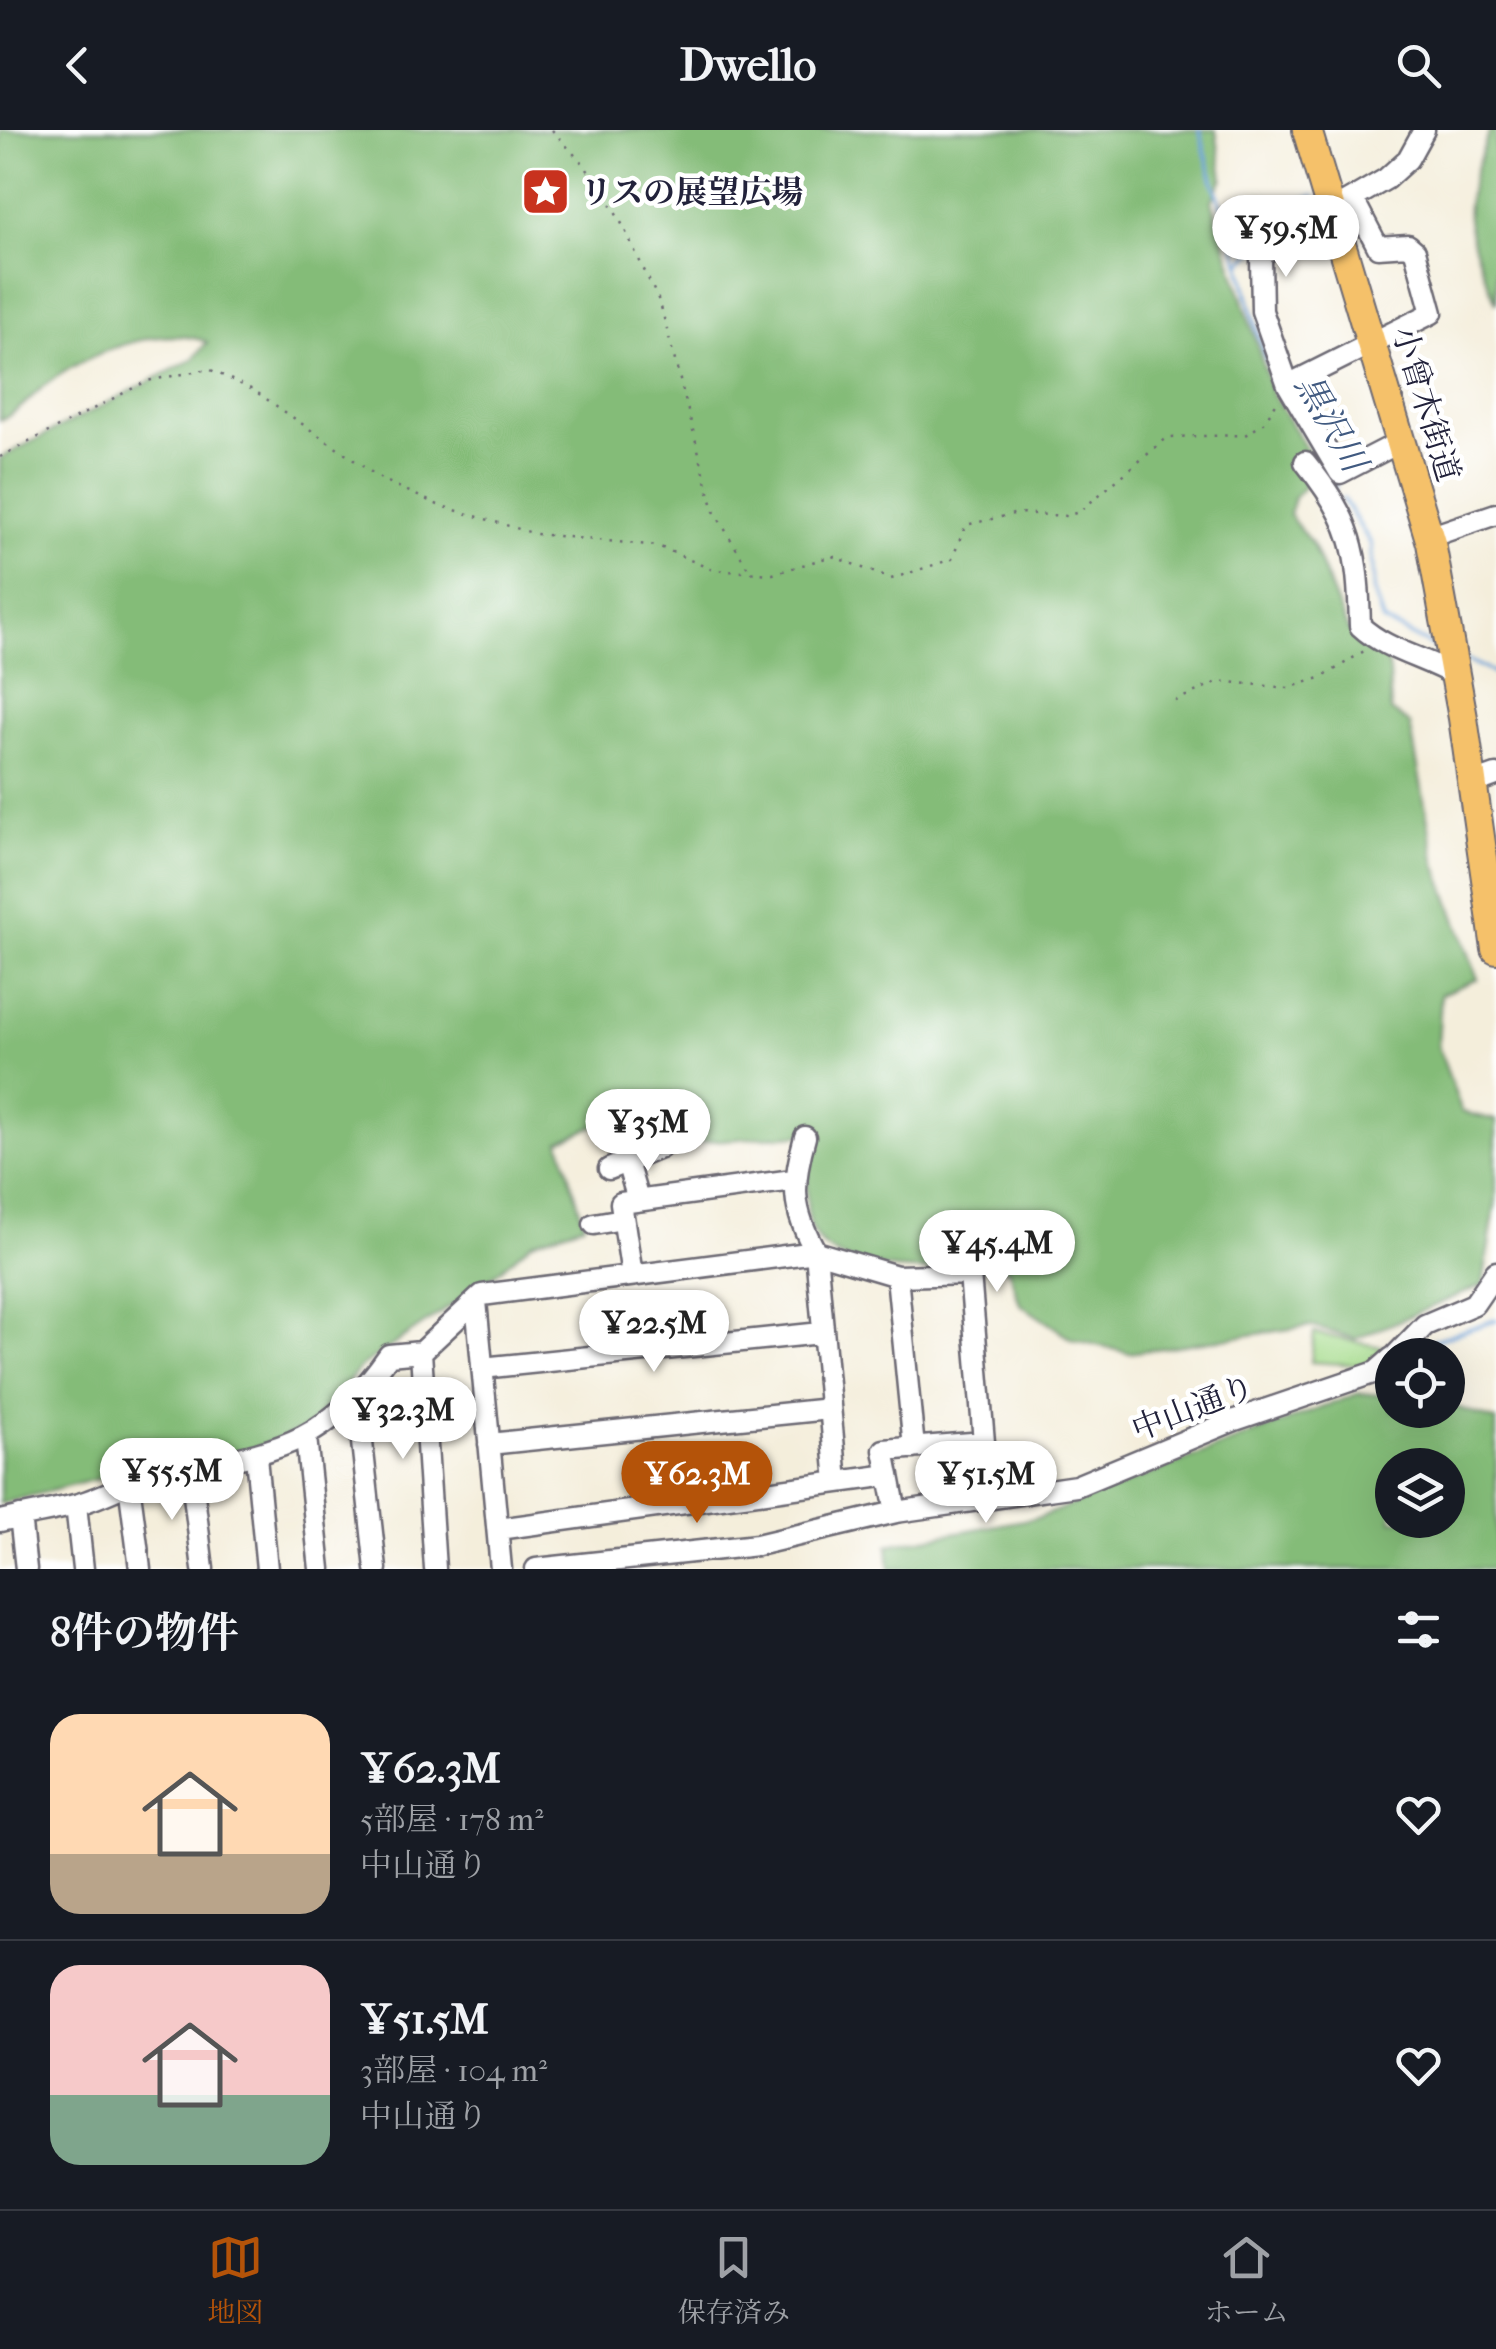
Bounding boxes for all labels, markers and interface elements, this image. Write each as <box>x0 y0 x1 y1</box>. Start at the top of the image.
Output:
icon: back <box>50 38 105 93</box>
icon: search <box>1391 38 1446 93</box>
text: Dwello <box>680 39 816 92</box>
place icon: リスの展望広場 <box>519 166 571 218</box>
place label: リスの展望広場 <box>580 174 803 211</box>
pin: ¥59.5M <box>1205 195 1367 280</box>
text: ¥59.5M <box>1234 209 1338 246</box>
street label: 小曾木街道 <box>1385 322 1467 486</box>
water label: 黒沢川 <box>1287 367 1377 482</box>
pin: ¥35M <box>589 1089 707 1174</box>
text: ¥35M <box>607 1103 689 1140</box>
pin: ¥45.4M <box>916 1210 1078 1295</box>
text: ¥45.4M <box>941 1224 1053 1261</box>
pin: ¥22.5M <box>573 1290 735 1375</box>
text: ¥22.5M <box>601 1304 707 1341</box>
map controls <box>1375 1338 1465 1538</box>
button: locate <box>1375 1338 1465 1428</box>
street label: 中山通り <box>1127 1368 1259 1448</box>
pin: ¥32.3M <box>322 1377 484 1462</box>
text: ¥32.3M <box>351 1391 455 1428</box>
pin: ¥55.5M <box>91 1438 253 1523</box>
pin: ¥62.3M <box>616 1441 778 1526</box>
pin: ¥51.5M <box>905 1441 1067 1526</box>
button: layers <box>1375 1448 1465 1538</box>
text: ¥55.5M <box>122 1452 222 1489</box>
text: ¥62.3M <box>643 1455 751 1492</box>
text: ¥51.5M <box>937 1455 1035 1492</box>
icon: filters <box>1391 1602 1446 1657</box>
text: 8件の物件 <box>50 1609 239 1658</box>
text: ¥62.3M <box>360 1744 501 1793</box>
icon: home <box>130 1754 250 1874</box>
icon: heart <box>1391 1787 1446 1842</box>
text: 5部屋 · 178 m² <box>360 1801 543 1838</box>
text: 中山通り <box>360 1847 488 1884</box>
text: ¥51.5M <box>360 1995 489 2044</box>
icon: home <box>130 2005 250 2125</box>
icon: heart <box>1391 2038 1446 2093</box>
text: 3部屋 · 104 m² <box>360 2052 547 2089</box>
text: 中山通り <box>360 2098 488 2135</box>
tab: 地図 <box>207 2230 263 2330</box>
tab: 保存済み <box>678 2230 790 2330</box>
tab: ホーム <box>1205 2230 1289 2330</box>

